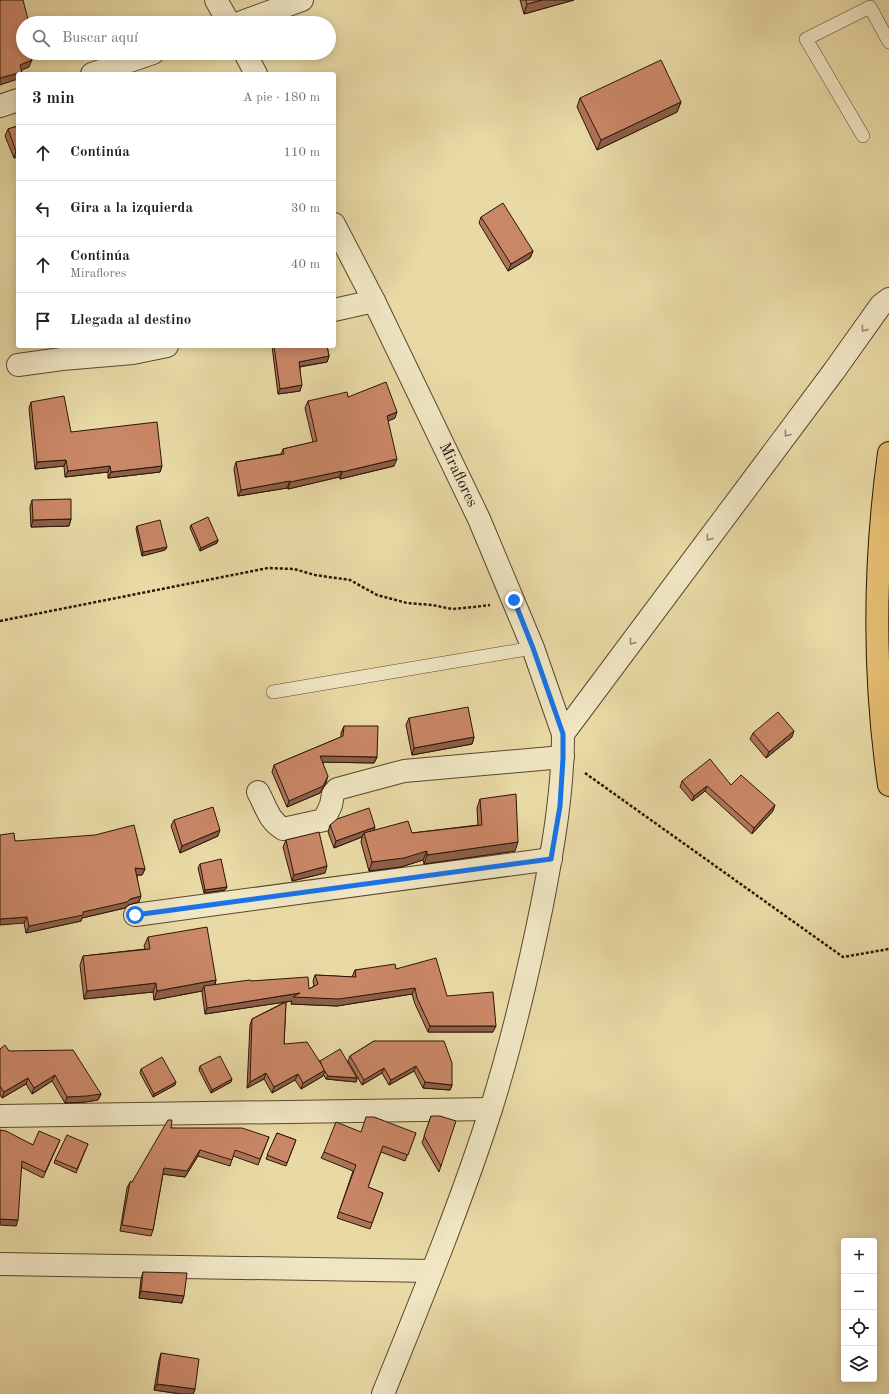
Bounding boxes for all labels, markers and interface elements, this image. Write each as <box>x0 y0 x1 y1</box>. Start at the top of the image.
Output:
search box <box>16 16 336 60</box>
icon: search <box>30 27 52 49</box>
text: Buscar aquí <box>62 31 138 46</box>
text: 3 min <box>32 90 75 107</box>
text: A pie · 180 m <box>243 91 320 104</box>
icon: ahead <box>32 142 54 164</box>
text: Continúa <box>70 145 130 160</box>
text: 110 m <box>283 146 320 159</box>
icon: left <box>32 198 54 220</box>
text: Gira a la izquierda <box>70 201 193 216</box>
text: 30 m <box>291 202 320 215</box>
text: Continúa <box>70 249 130 264</box>
icon: ahead <box>32 254 54 276</box>
text: 40 m <box>291 258 320 271</box>
text: Miraflores <box>70 267 126 280</box>
icon: arrive <box>32 310 54 332</box>
text: Llegada al destino <box>70 313 191 328</box>
one-way arrow <box>862 324 869 331</box>
one-way arrow <box>785 429 792 436</box>
street label: Miraflores <box>436 440 480 510</box>
one-way arrow <box>707 533 714 540</box>
route end <box>505 591 523 609</box>
one-way arrow <box>629 638 636 645</box>
route start <box>126 906 144 924</box>
map controls <box>841 1238 877 1382</box>
button: + <box>841 1238 877 1274</box>
button: − <box>841 1274 877 1310</box>
button: locate <box>841 1310 877 1346</box>
button: layers <box>841 1346 877 1382</box>

